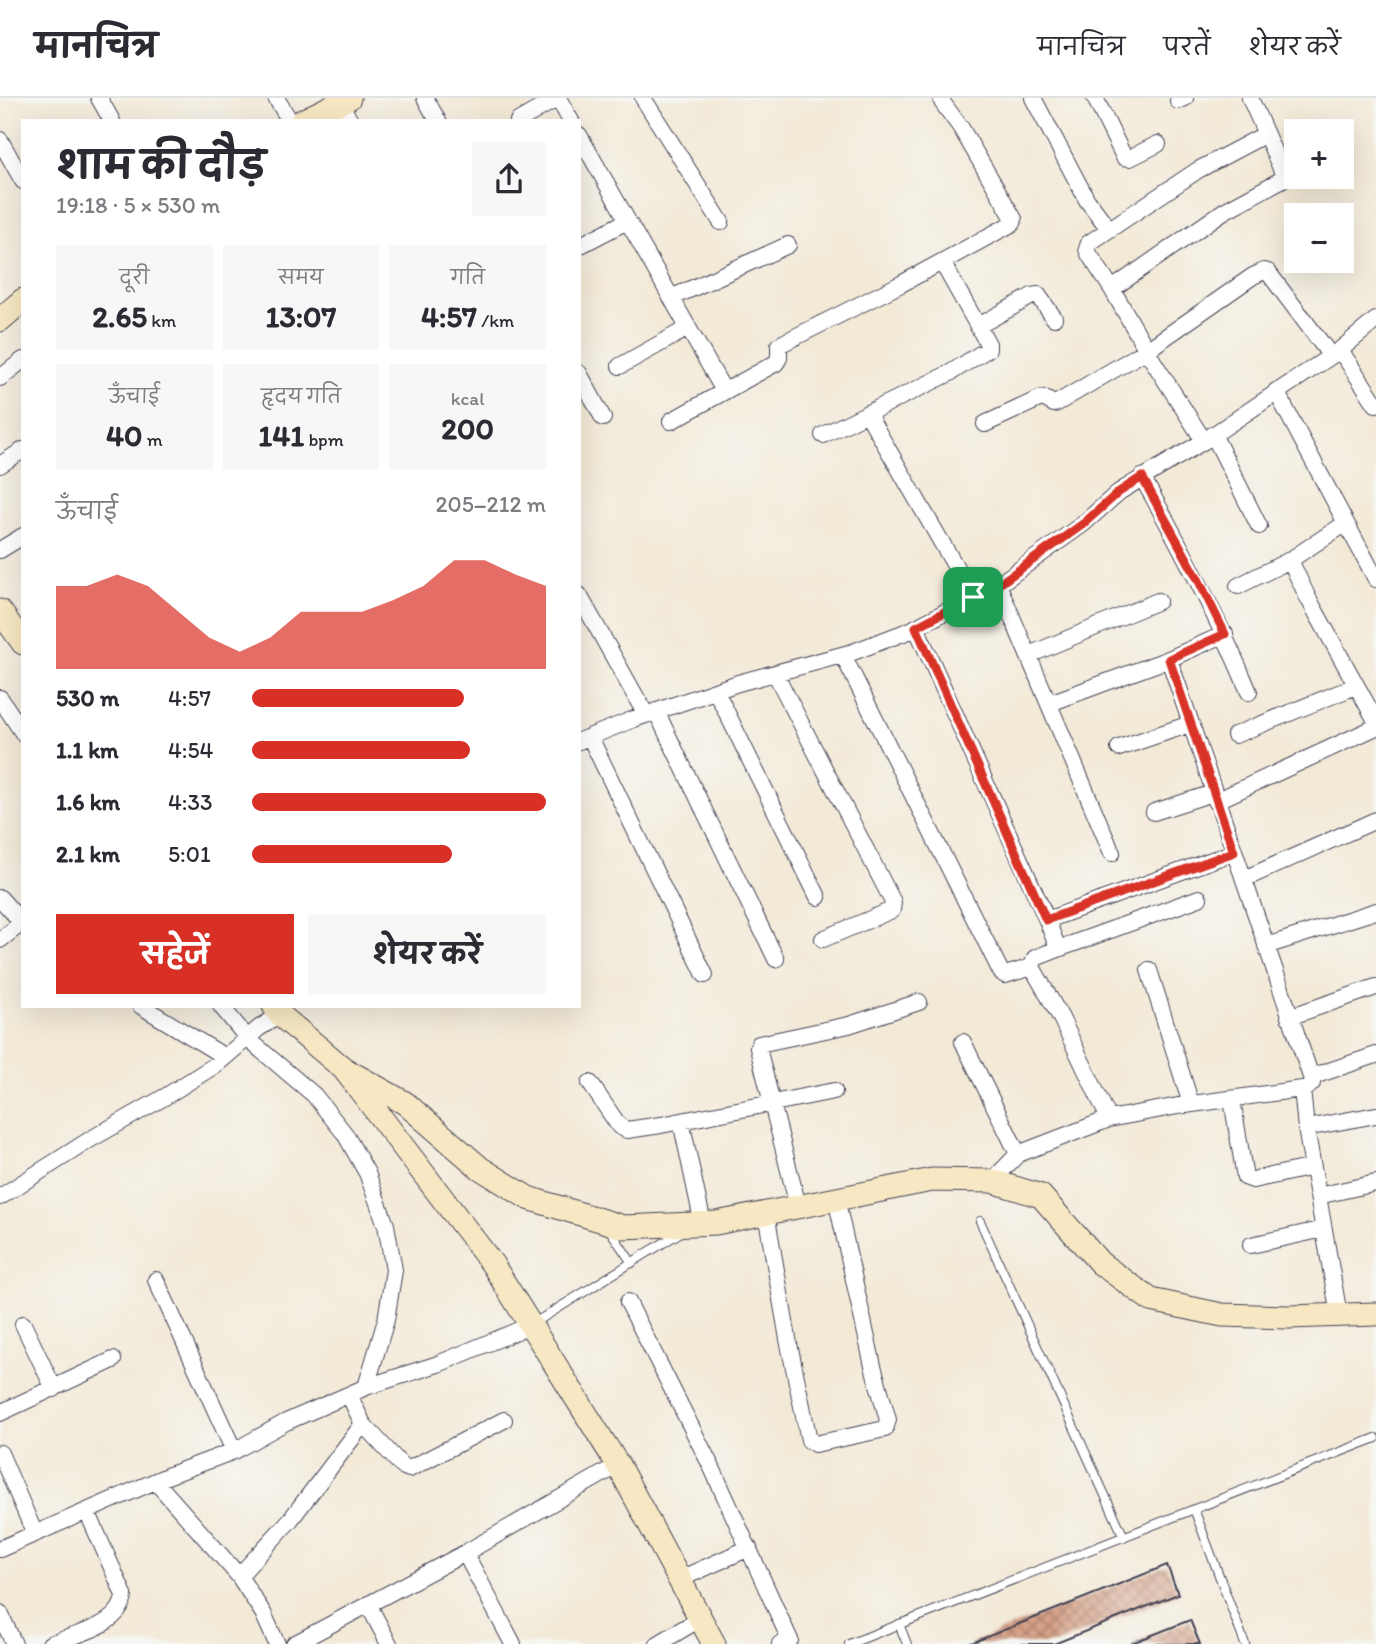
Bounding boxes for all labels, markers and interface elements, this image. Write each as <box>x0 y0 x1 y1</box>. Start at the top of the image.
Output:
text: मानचित्र <box>35 26 158 65</box>
text: मानचित्र <box>1037 32 1125 61</box>
text: परतें <box>1163 32 1210 61</box>
text: शेयर करें <box>1248 32 1341 61</box>
map controls <box>1284 119 1354 273</box>
button: + <box>1284 119 1354 189</box>
text: शाम की दौड़ <box>56 142 266 188</box>
button: share <box>472 142 546 216</box>
text: 19:18 · 5 × 530 m <box>56 191 220 219</box>
button: − <box>1284 203 1354 273</box>
text: दूरी <box>119 266 149 289</box>
text: समय <box>278 266 324 289</box>
text: गति <box>450 266 485 289</box>
text: 2.65 <box>92 298 147 335</box>
text: 13:07 <box>266 298 336 335</box>
text: 4:57 <box>421 298 477 335</box>
text: km <box>147 309 176 332</box>
text: /km <box>477 309 514 332</box>
text: ऊँचाई <box>109 385 160 408</box>
text: हृदय गति <box>261 385 341 408</box>
text: kcal <box>451 387 485 410</box>
text: 200 <box>441 410 494 447</box>
text: 40 <box>106 417 142 454</box>
text: 141 <box>258 417 304 454</box>
text: m <box>142 428 163 451</box>
text: bpm <box>304 428 344 451</box>
text: 205–212 m <box>435 490 546 518</box>
text: ऊँचाई <box>56 497 118 525</box>
pin <box>943 567 1003 627</box>
icon: arrive <box>954 578 992 616</box>
text: 530 m <box>56 684 119 712</box>
text: 4:57 <box>168 684 211 712</box>
text: 1.1 km <box>56 736 119 764</box>
text: 4:54 <box>168 736 213 764</box>
text: 1.6 km <box>56 788 120 816</box>
text: 4:33 <box>168 788 213 816</box>
text: 2.1 km <box>56 840 120 868</box>
text: 5:01 <box>168 840 211 868</box>
button: सहेजें <box>56 914 294 994</box>
button: शेयर करें <box>308 914 546 994</box>

